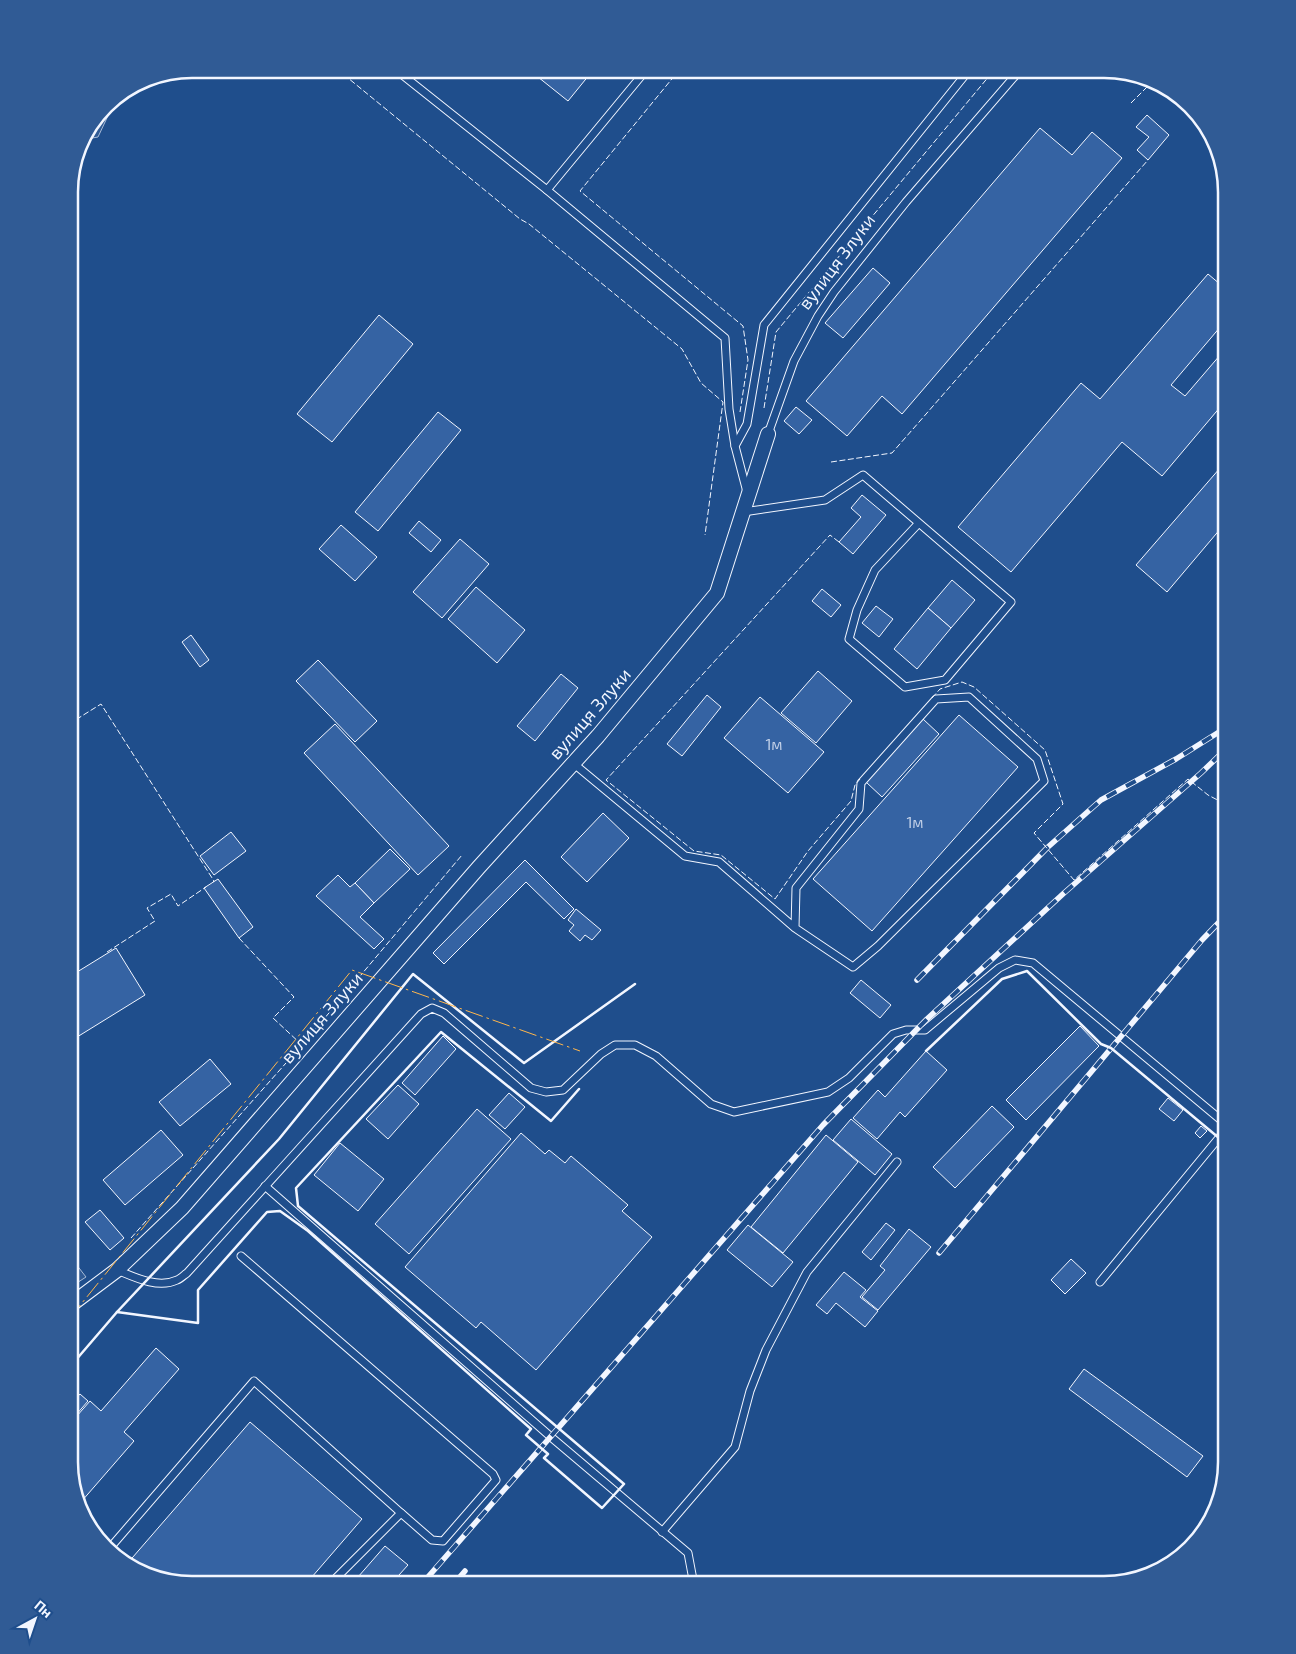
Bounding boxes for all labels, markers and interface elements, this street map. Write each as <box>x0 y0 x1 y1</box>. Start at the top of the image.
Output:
street label: вулиця Злуки <box>793 209 879 313</box>
street label: вулиця Злуки <box>544 663 635 764</box>
house number: 1м <box>765 735 783 753</box>
house number: 1м <box>906 813 924 831</box>
street label: вулиця Злуки <box>276 967 367 1068</box>
north arrow <box>10 1594 60 1644</box>
text: Пн <box>31 1596 56 1621</box>

